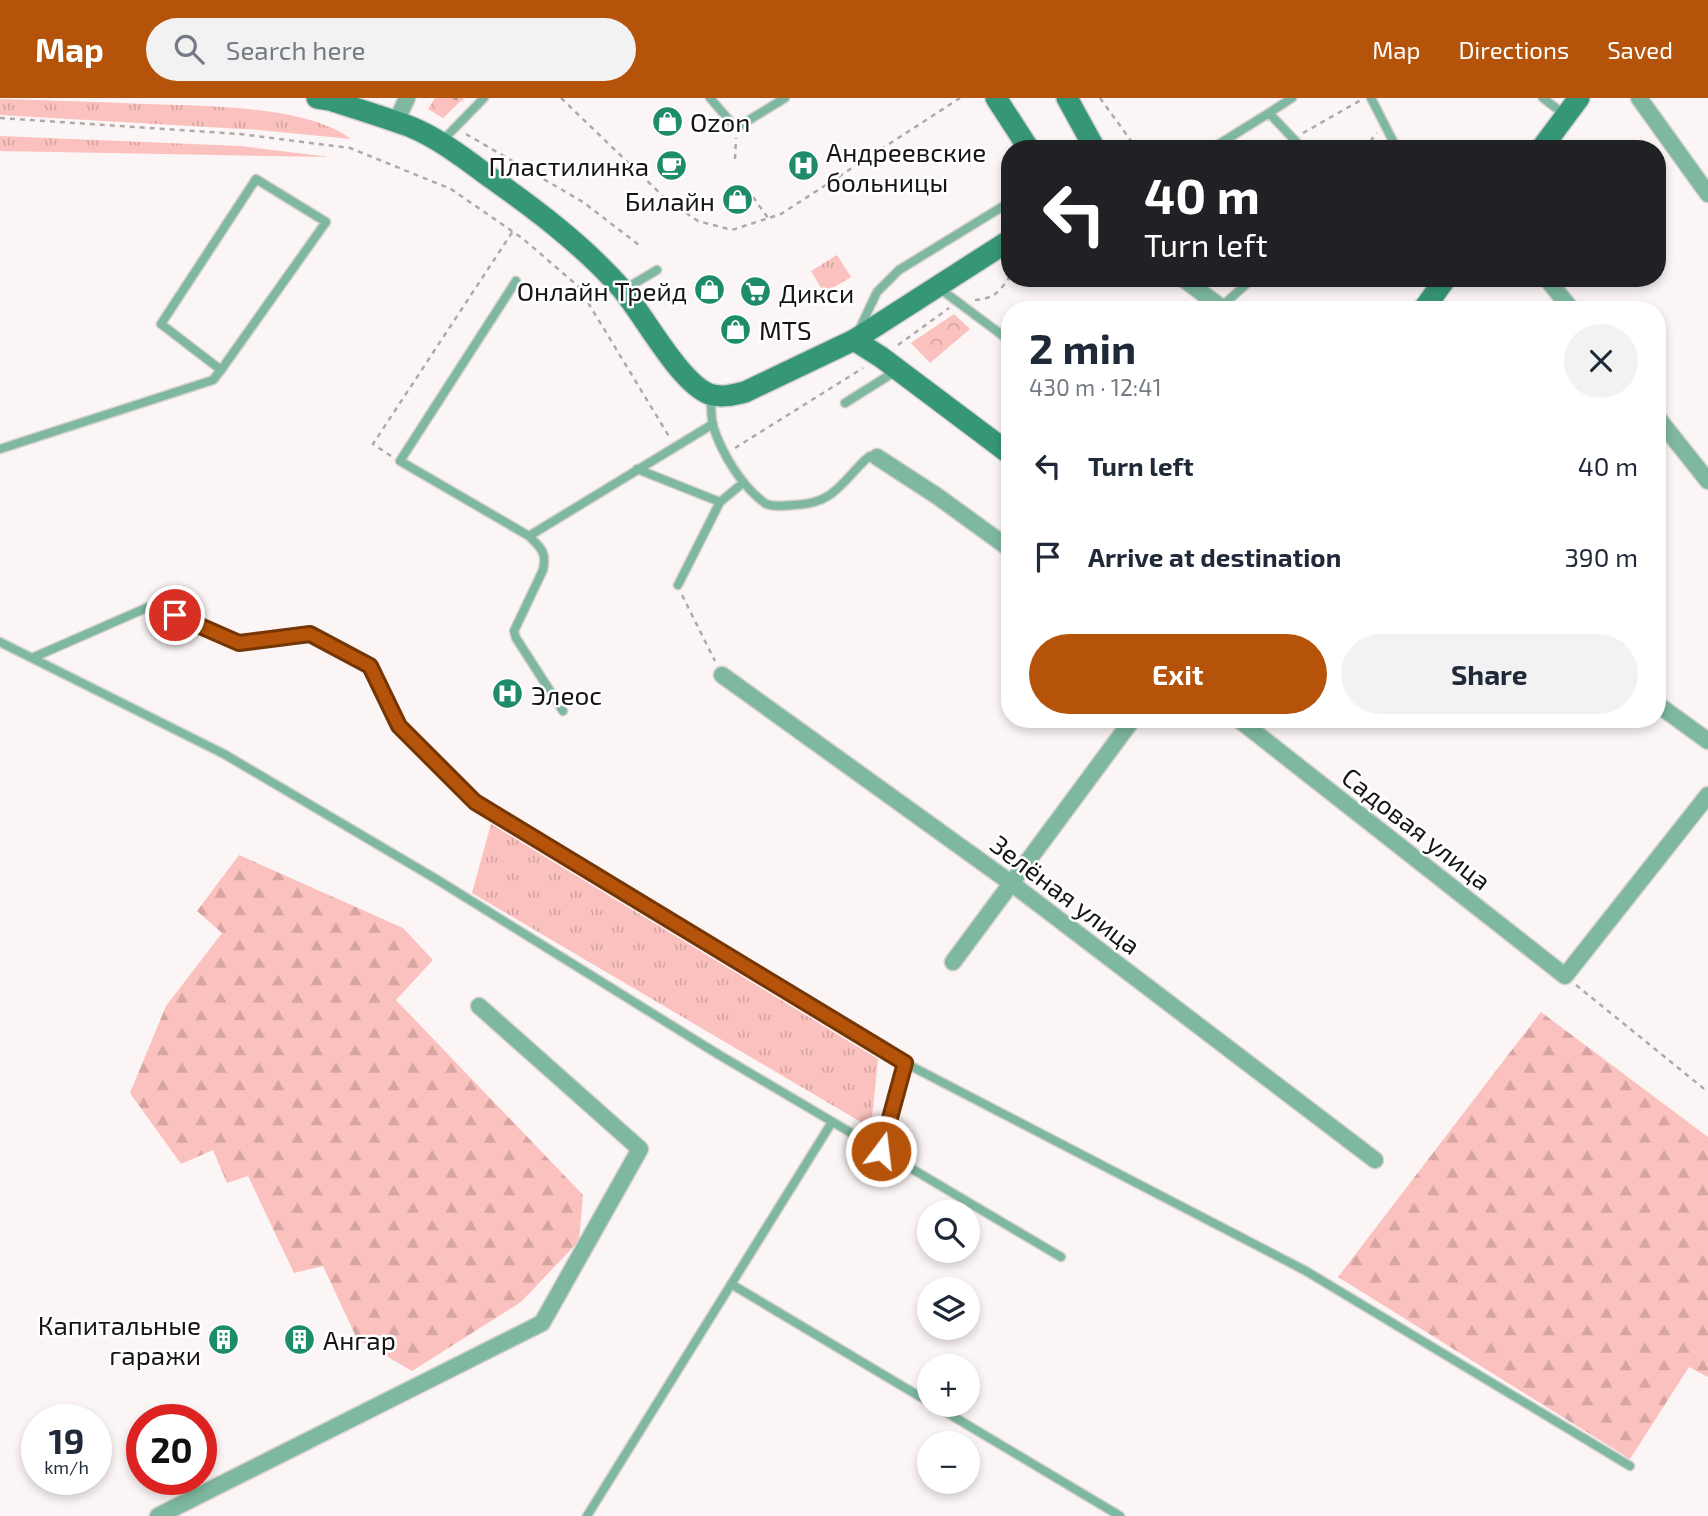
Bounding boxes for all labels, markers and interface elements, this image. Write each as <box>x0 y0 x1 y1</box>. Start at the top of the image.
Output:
search box <box>146 18 636 81</box>
text: Map <box>35 29 104 69</box>
icon: search <box>170 30 208 68</box>
text: Search here <box>226 34 365 65</box>
text: Map <box>1372 35 1420 64</box>
text: Directions <box>1458 35 1569 64</box>
text: Saved <box>1607 35 1673 64</box>
shop icon: Ozon <box>650 104 684 138</box>
place label: Ozon <box>690 106 750 137</box>
place label: Андреевские больницы <box>826 136 986 197</box>
cafe icon: Пластилинка <box>655 148 689 182</box>
hospital icon: Андреевские больницы <box>786 149 820 183</box>
place label: Пластилинка <box>489 150 649 181</box>
text: 40 m <box>1144 165 1260 224</box>
icon: left <box>1029 168 1120 259</box>
shop icon: Билайн <box>721 183 755 217</box>
place label: Билайн <box>625 185 715 216</box>
text: Turn left <box>1144 225 1268 263</box>
shop icon: Онлайн Трейд <box>693 273 727 307</box>
place label: Онлайн Трейд <box>517 275 687 306</box>
supermarket icon: Дикси <box>739 275 773 309</box>
place label: Дикси <box>779 277 854 308</box>
shop icon: MTS <box>719 312 753 346</box>
place label: MTS <box>759 314 812 345</box>
text: 2 min <box>1029 322 1136 372</box>
button: close <box>1564 324 1638 398</box>
text: 430 m · 12:41 <box>1029 373 1162 401</box>
icon: left <box>1029 447 1067 485</box>
text: Turn left <box>1088 450 1194 481</box>
text: 40 m <box>1578 450 1638 481</box>
icon: arrive <box>1029 538 1067 576</box>
text: Arrive at destination <box>1088 541 1341 572</box>
text: 390 m <box>1564 541 1638 572</box>
pin <box>145 585 205 645</box>
icon: arrive <box>156 596 194 634</box>
button: Exit <box>1029 634 1327 714</box>
button: Share <box>1341 634 1638 714</box>
hospital icon: Элеос <box>491 677 525 711</box>
place label: Элеос <box>531 679 602 710</box>
street label: Садовая улица <box>1336 760 1498 897</box>
street label: Зелёная улица <box>985 828 1147 961</box>
position arrow <box>844 1114 918 1188</box>
map controls <box>917 1200 980 1494</box>
button: search <box>917 1200 980 1263</box>
button: layers <box>917 1277 980 1340</box>
place label: Капитальные гаражи <box>38 1309 201 1370</box>
building icon: Капитальные гаражи <box>207 1322 241 1356</box>
building icon: Ангар <box>283 1322 317 1356</box>
place label: Ангар <box>323 1324 396 1355</box>
button: + <box>917 1354 980 1417</box>
speed limit sign: 20 <box>126 1404 217 1495</box>
text: 19 <box>49 1419 84 1461</box>
button: − <box>917 1431 980 1494</box>
text: km/h <box>44 1456 89 1478</box>

